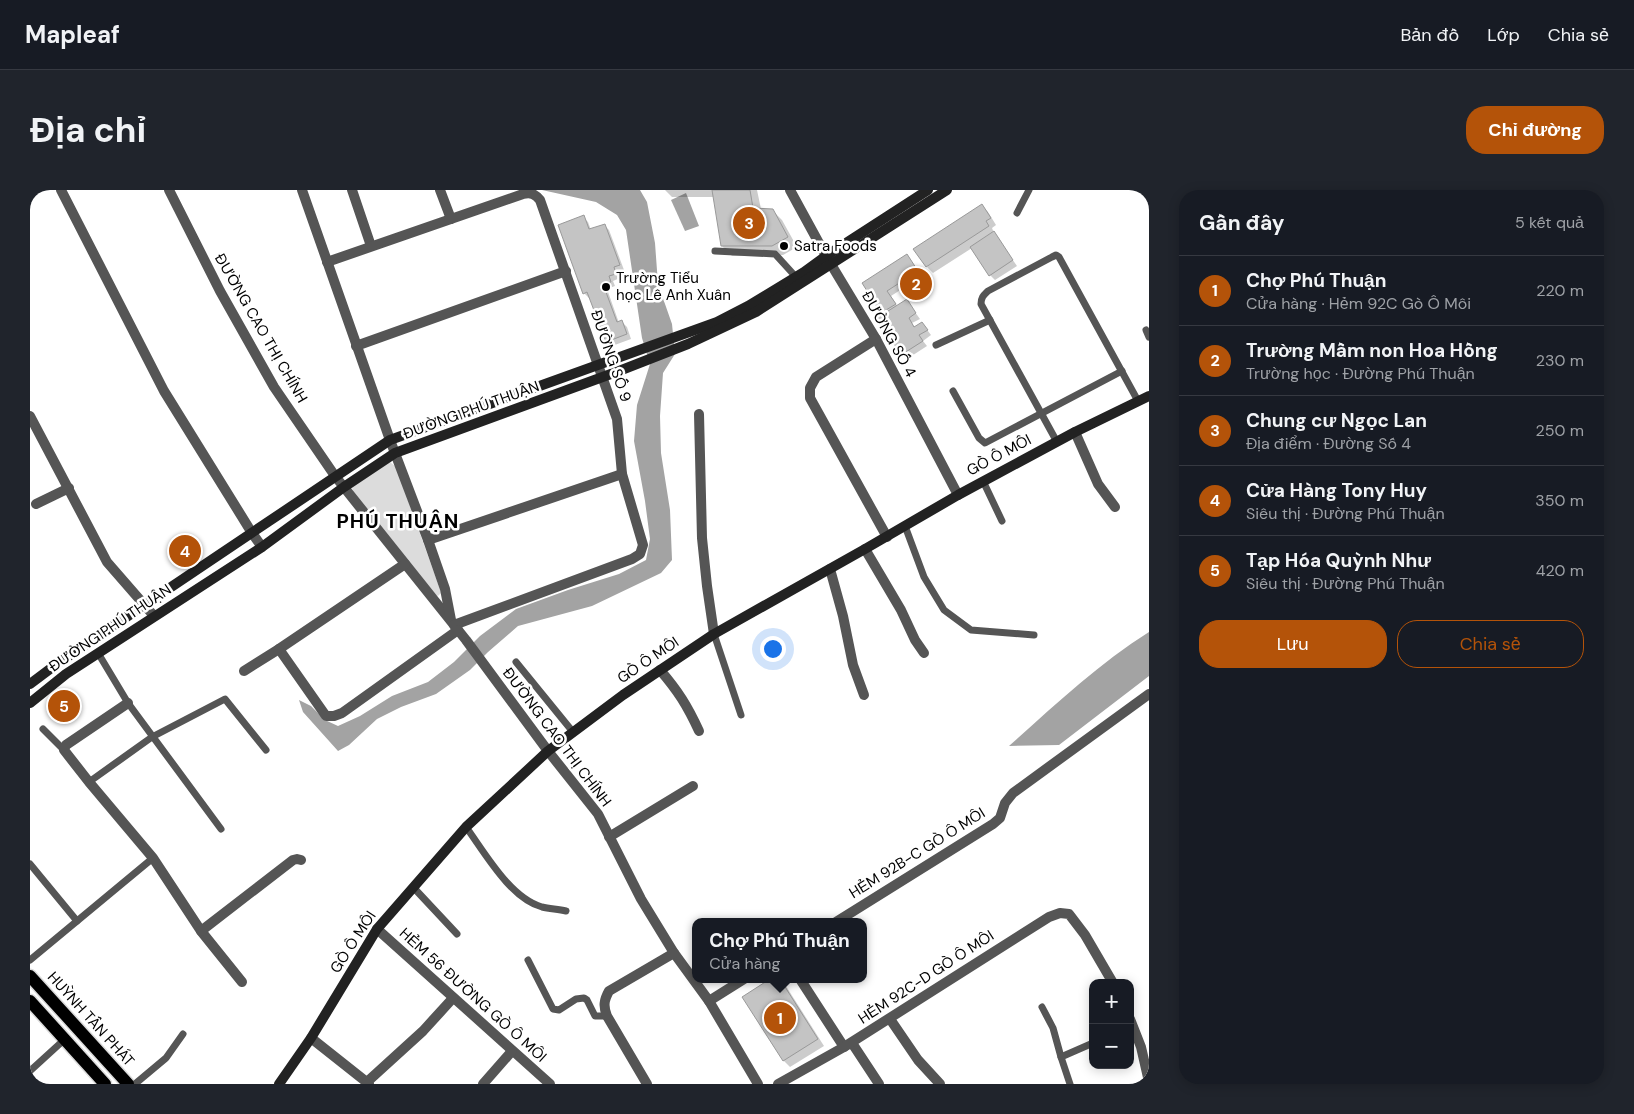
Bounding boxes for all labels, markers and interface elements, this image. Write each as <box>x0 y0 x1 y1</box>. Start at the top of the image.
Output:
text: Mapleaf <box>25 19 120 50</box>
text: Bản đồ <box>1400 23 1459 47</box>
text: Lớp <box>1487 23 1520 47</box>
text: Chia sẻ <box>1548 23 1609 47</box>
button: Chỉ đường <box>1466 106 1604 154</box>
text: Địa chỉ <box>30 107 146 153</box>
pin: 3 <box>733 204 765 242</box>
text: Gần đây <box>1199 209 1285 237</box>
text: 5 kết quả <box>1515 212 1584 233</box>
place label: Satra Foods <box>794 236 877 256</box>
marker: Satra Foods <box>778 240 790 252</box>
street label: ĐƯỜNG CAO THỊ CHÍNH <box>210 250 312 406</box>
pin: 2 <box>900 265 932 303</box>
place label: Trường Tiểu học Lê Anh Xuân <box>616 268 731 305</box>
text: Chợ Phú Thuận <box>1246 268 1386 293</box>
text: 1 <box>1212 280 1218 301</box>
text: 220 m <box>1536 280 1584 301</box>
marker: Trường Tiểu học Lê Anh Xuân <box>600 281 612 293</box>
street label: ĐƯỜNG SỐ 4 <box>857 287 921 381</box>
text: Cửa hàng · Hẻm 92C Gò Ô Môi <box>1246 293 1471 314</box>
street label: ĐƯỜNG SỐ 9 <box>586 307 636 405</box>
text: Trường Mầm non Hoa Hồng <box>1246 338 1498 363</box>
text: 2 <box>1210 350 1220 371</box>
text: 230 m <box>1536 350 1584 371</box>
text: Trường học · Đường Phú Thuận <box>1246 363 1475 384</box>
street label: ĐƯỜNG PHÚ THUẬN <box>400 376 542 444</box>
text: Chung cư Ngọc Lan <box>1246 408 1427 433</box>
text: 3 <box>1210 420 1220 441</box>
text: 250 m <box>1536 420 1584 441</box>
street label: GÒ Ô MÔI <box>963 430 1035 480</box>
text: Địa điểm · Đường Số 4 <box>1246 433 1411 454</box>
text: Cửa Hàng Tony Huy <box>1246 478 1427 503</box>
text: 4 <box>1210 490 1220 511</box>
text: 350 m <box>1535 490 1584 511</box>
text: Siêu thị · Đường Phú Thuận <box>1246 503 1445 524</box>
district label: PHÚ THUẬN <box>337 508 459 534</box>
pin: 4 <box>169 532 201 570</box>
text: Tạp Hóa Quỳnh Như <box>1246 548 1431 573</box>
text: 5 <box>1210 560 1220 581</box>
text: 420 m <box>1536 560 1584 581</box>
text: Siêu thị · Đường Phú Thuận <box>1246 573 1445 594</box>
street label: ĐƯỜNG PHÚ THUẬN <box>45 580 175 676</box>
button: Lưu <box>1199 620 1387 668</box>
button: Chia sẻ <box>1397 620 1584 668</box>
street label: GÒ Ô MÔI <box>613 632 683 688</box>
your location <box>760 636 786 662</box>
street label: ĐƯỜNG CAO THỊ CHÍNH <box>498 663 616 811</box>
pin: 5 <box>48 687 80 725</box>
street label: HẺM 92B-C GÒ Ô MÔI <box>845 803 989 903</box>
street label: GÒ Ô MÔI <box>325 907 381 977</box>
popup <box>692 918 867 983</box>
street label: HẺM 56 ĐƯỜNG GÒ Ô MÔI <box>395 923 551 1067</box>
street label: HẺM 92C-D GÒ Ô MÔI <box>854 926 998 1028</box>
text: Chợ Phú Thuận <box>709 928 850 953</box>
text: Cửa hàng <box>709 953 780 974</box>
street label: HUỲNH TẤN PHÁT <box>43 967 139 1071</box>
map controls <box>1089 979 1134 1069</box>
button: + <box>1089 979 1134 1024</box>
pin: 1 <box>764 999 796 1037</box>
button: − <box>1089 1024 1134 1069</box>

